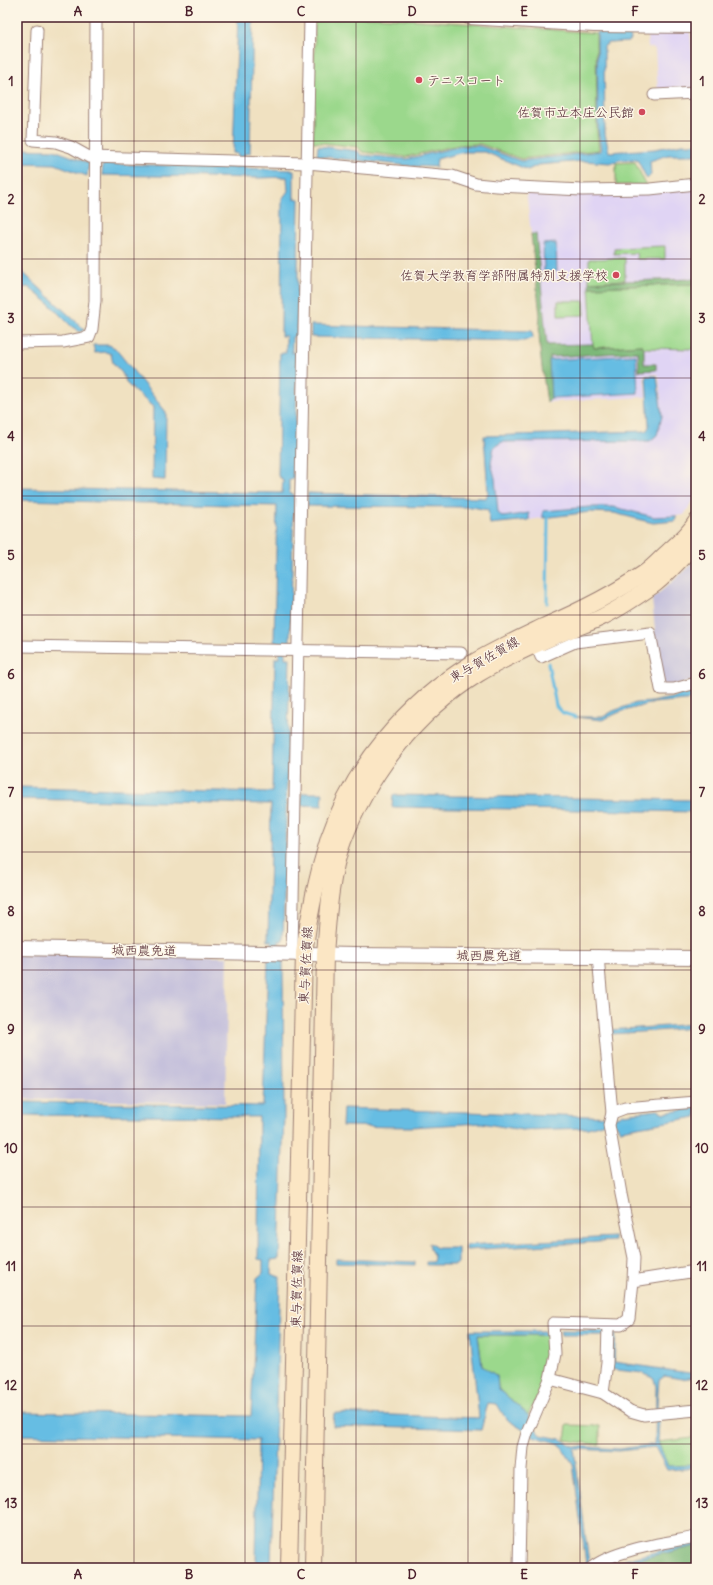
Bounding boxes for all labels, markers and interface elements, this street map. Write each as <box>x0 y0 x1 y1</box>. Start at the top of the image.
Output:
text: A <box>74 3 83 20</box>
text: B <box>185 3 194 20</box>
text: C <box>297 3 306 20</box>
text: D <box>407 3 417 20</box>
text: E <box>520 3 528 20</box>
text: F <box>631 3 639 20</box>
place label: テニスコート <box>427 72 505 89</box>
text: 1 <box>8 73 14 90</box>
text: 1 <box>699 73 705 90</box>
marker: テニスコート <box>414 75 424 85</box>
place label: 佐賀市立本庄公民館 <box>517 104 634 121</box>
marker: 佐賀市立本庄公民館 <box>637 107 647 117</box>
text: 2 <box>7 191 15 208</box>
text: 2 <box>698 191 706 208</box>
place label: 佐賀大学教育学部附属特別支援学校 <box>400 267 608 284</box>
marker: 佐賀大学教育学部附属特別支援学校 <box>611 270 621 280</box>
text: 3 <box>7 310 15 327</box>
text: 3 <box>698 310 706 327</box>
text: 4 <box>7 428 15 445</box>
text: 4 <box>698 428 706 445</box>
text: 5 <box>7 547 15 564</box>
text: 5 <box>698 547 706 564</box>
street label: 東与賀佐賀線 <box>446 632 523 686</box>
text: 6 <box>7 666 15 683</box>
text: 6 <box>698 666 706 683</box>
text: 7 <box>8 784 15 801</box>
text: 7 <box>699 784 706 801</box>
text: 8 <box>7 903 15 920</box>
text: 8 <box>698 903 706 920</box>
street label: 東与賀佐賀線 <box>295 925 316 1004</box>
street label: 城西農免道 <box>111 941 177 960</box>
street label: 城西農免道 <box>456 947 522 964</box>
text: 9 <box>7 1021 15 1038</box>
text: 9 <box>698 1021 706 1038</box>
text: 10 <box>4 1140 18 1157</box>
text: 10 <box>695 1140 709 1157</box>
street label: 東与賀佐賀線 <box>287 1249 306 1328</box>
text: 11 <box>6 1258 16 1275</box>
text: 11 <box>697 1258 707 1275</box>
text: 12 <box>5 1377 17 1394</box>
text: 12 <box>696 1377 708 1394</box>
text: 13 <box>5 1495 17 1512</box>
text: 13 <box>696 1495 708 1512</box>
text: A <box>74 1566 83 1583</box>
text: B <box>185 1566 194 1583</box>
text: C <box>297 1566 306 1583</box>
text: D <box>407 1566 417 1583</box>
text: E <box>520 1566 528 1583</box>
text: F <box>631 1566 639 1583</box>

